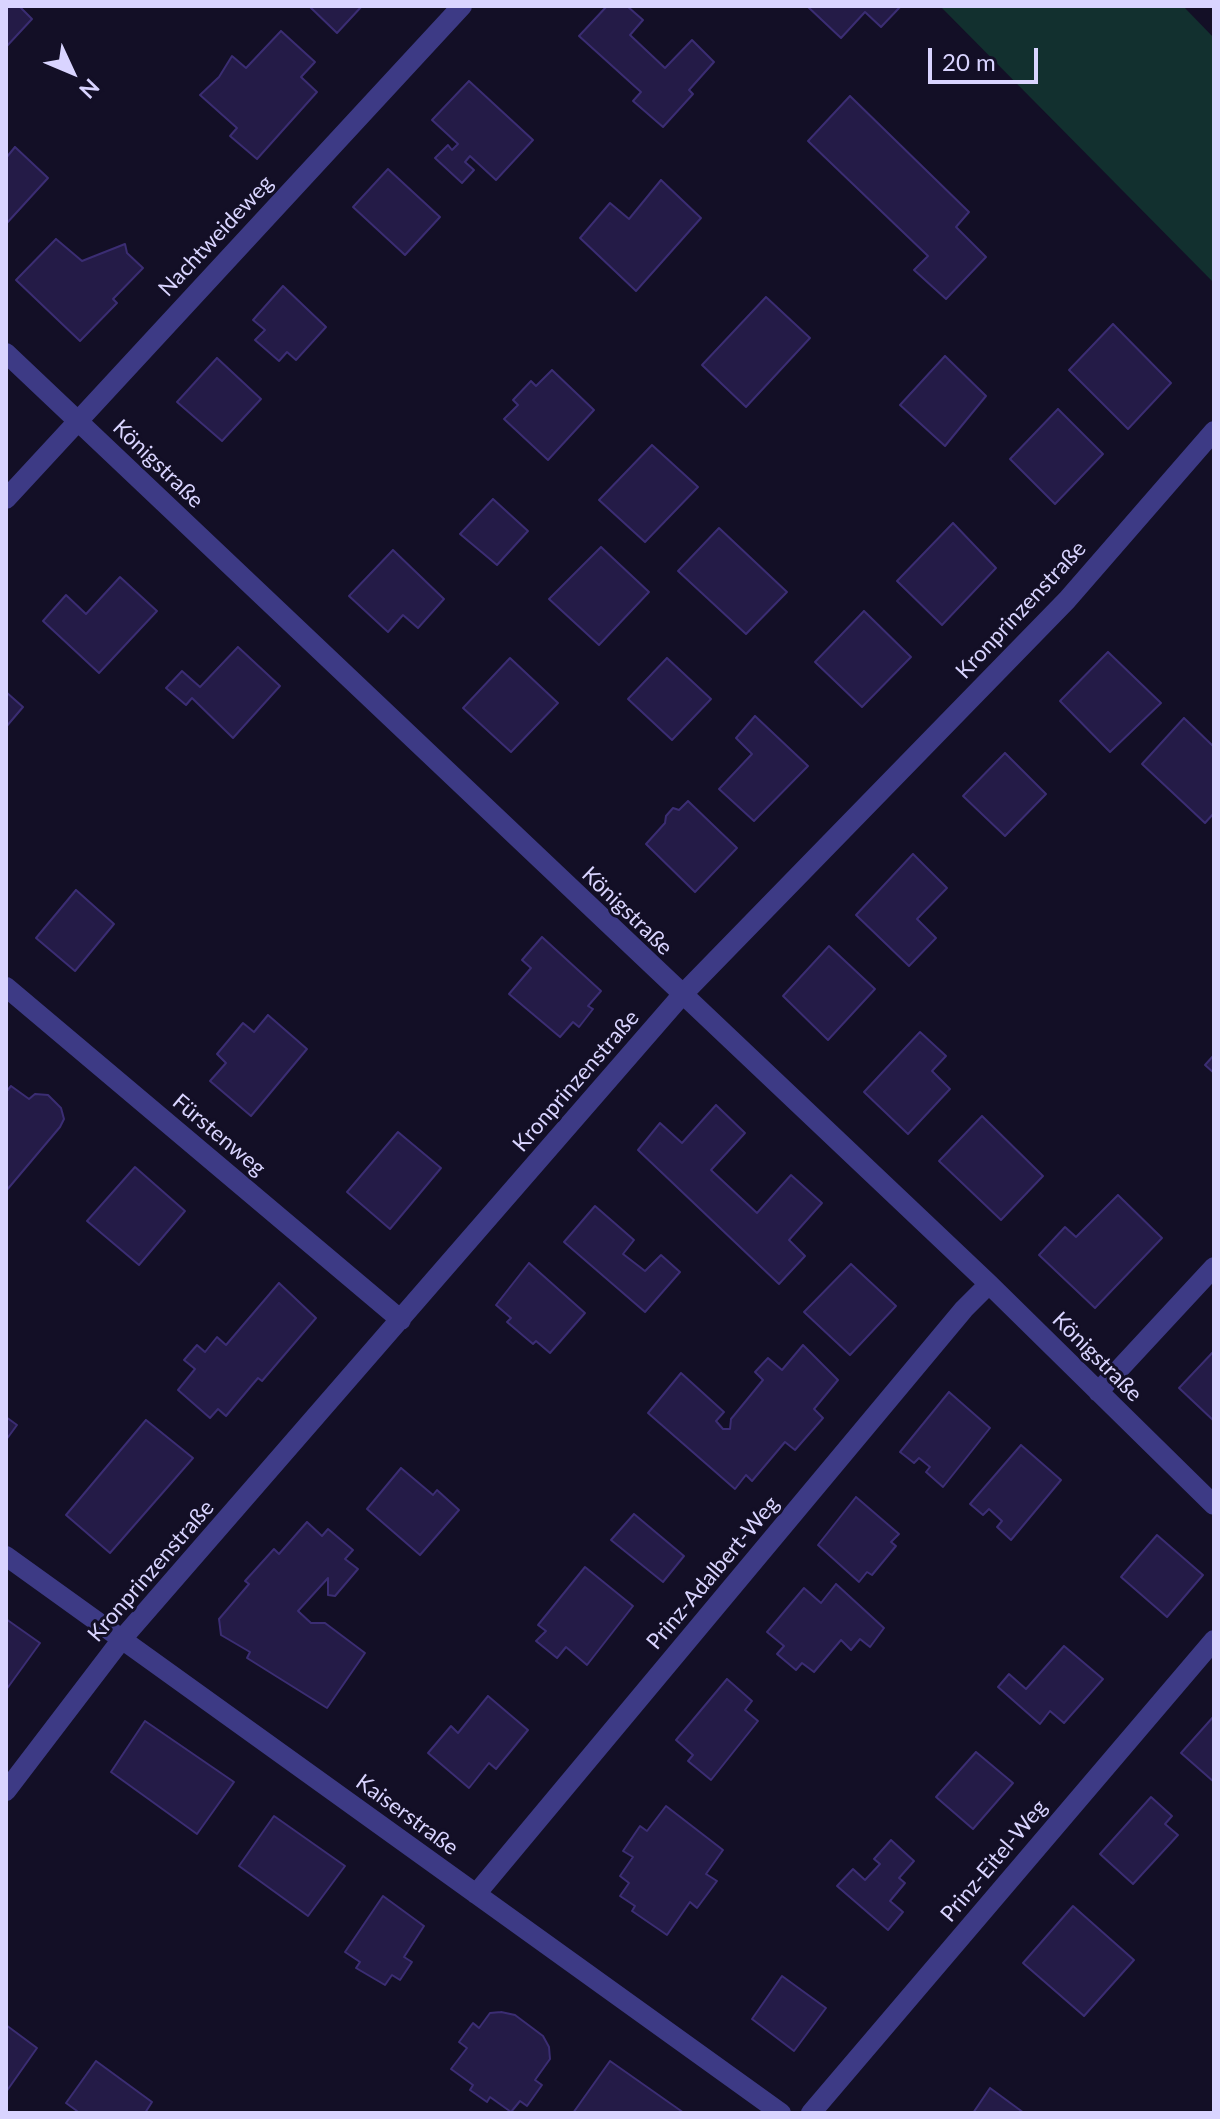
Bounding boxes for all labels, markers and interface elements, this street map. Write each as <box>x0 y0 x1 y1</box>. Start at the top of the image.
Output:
north arrow <box>32 32 112 112</box>
scale bar <box>932 32 1042 82</box>
text: 20 m <box>942 47 996 76</box>
text: N <box>74 74 105 104</box>
street label: Nachtweideweg <box>153 170 279 302</box>
street label: Königstraße <box>107 414 209 514</box>
street label: Kronprinzenstraße <box>950 536 1092 684</box>
street label: Königstraße <box>576 861 678 961</box>
street label: Kronprinzenstraße <box>507 1005 645 1157</box>
street label: Fürstenweg <box>167 1089 271 1181</box>
street label: Königstraße <box>1047 1307 1147 1407</box>
street label: Prinz-Adalbert-Weg <box>641 1491 785 1655</box>
street label: Kronprinzenstraße <box>82 1495 220 1647</box>
street label: Kaiserstraße <box>351 1769 463 1861</box>
street label: Prinz-Eitel-Weg <box>935 1794 1053 1928</box>

